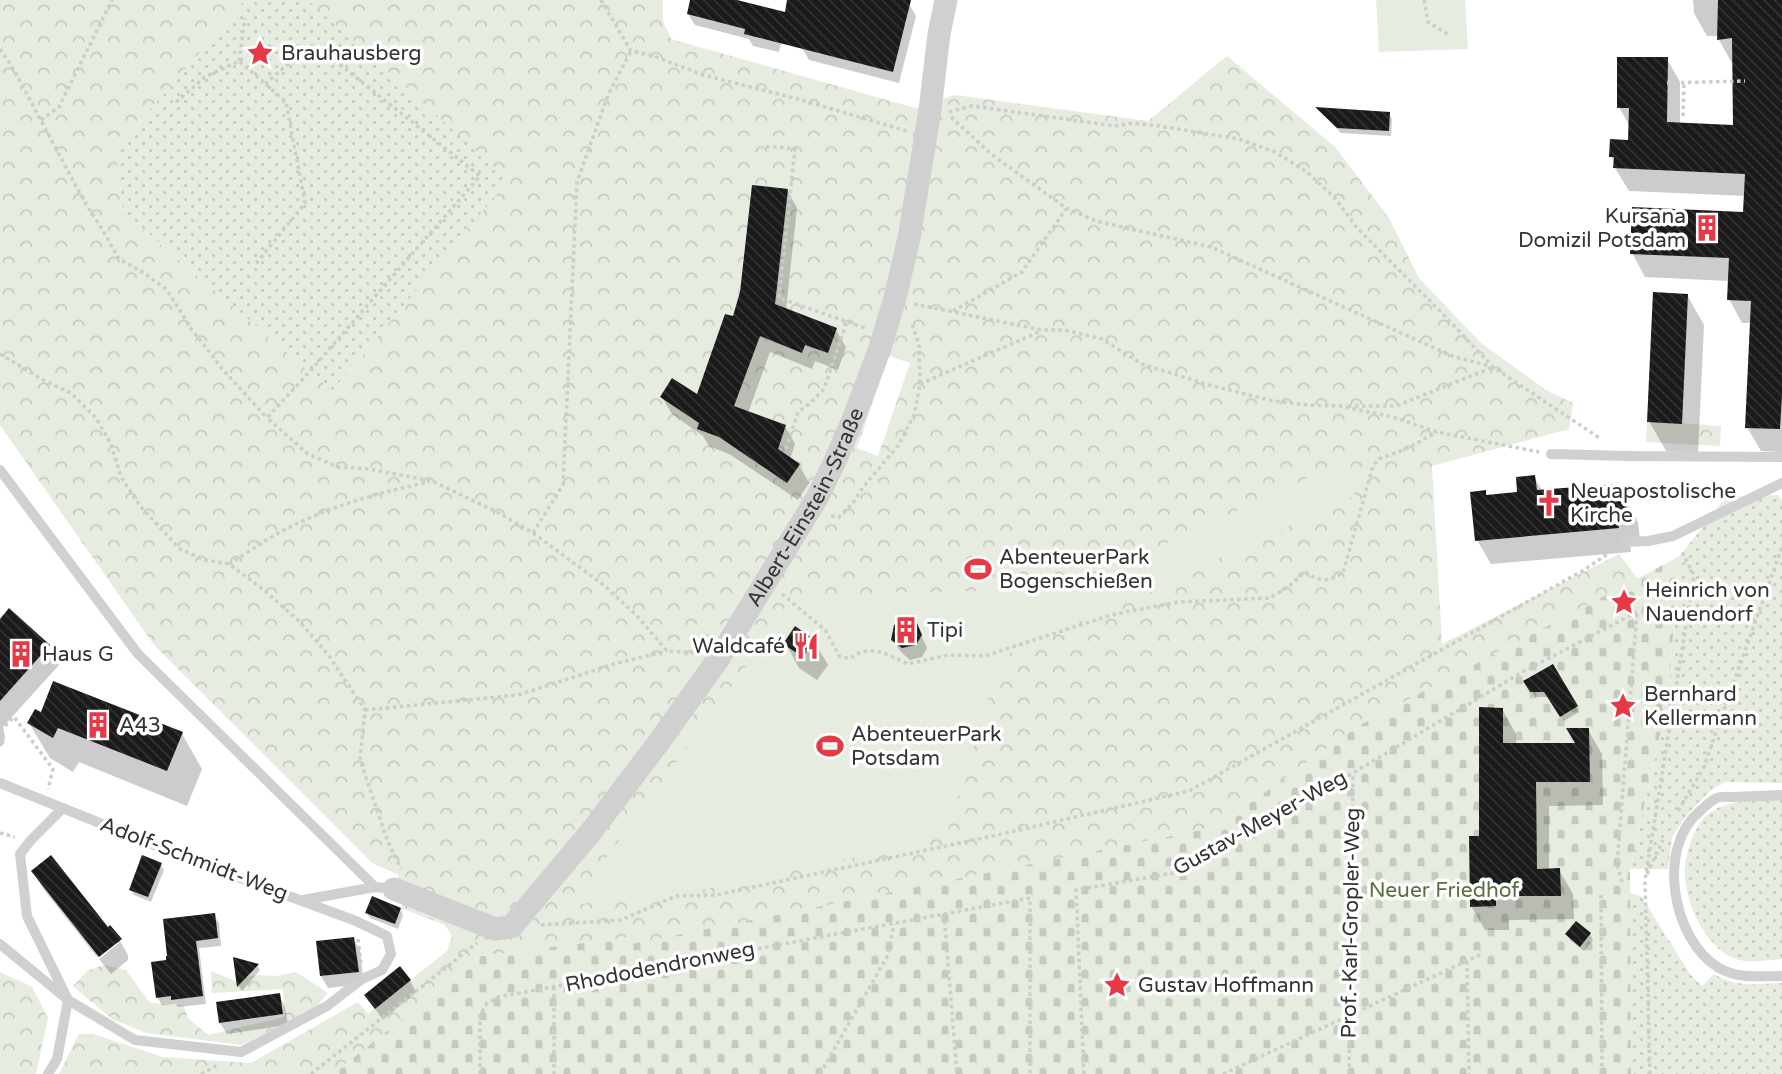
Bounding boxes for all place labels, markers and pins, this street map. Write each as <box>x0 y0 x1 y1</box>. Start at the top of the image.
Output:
place icon: Brauhausberg <box>245 38 275 68</box>
place label: Brauhausberg <box>281 41 421 66</box>
place label: Kursana Domizil Potsdam <box>1518 204 1686 253</box>
building icon: Kursana Domizil Potsdam <box>1692 213 1722 243</box>
place label: Neuapostolische Kirche <box>1570 479 1736 528</box>
church icon: Neuapostolische Kirche <box>1534 488 1564 518</box>
place label: AbenteuerPark Bogenschießen <box>999 545 1153 594</box>
sports icon: AbenteuerPark Bogenschießen <box>963 554 993 584</box>
place label: Heinrich von Nauendorf <box>1645 578 1770 627</box>
place icon: Heinrich von Nauendorf <box>1609 587 1639 617</box>
building icon: Tipi <box>891 615 921 645</box>
place label: Tipi <box>927 618 963 643</box>
restaurant icon: Waldcafé <box>791 631 821 661</box>
place label: Waldcafé <box>692 634 785 659</box>
building icon: Haus G <box>6 639 36 669</box>
place label: Haus G <box>42 642 114 667</box>
place label: Bernhard Kellermann <box>1644 682 1757 731</box>
place icon: Bernhard Kellermann <box>1608 691 1638 721</box>
building icon: A43 <box>83 710 113 740</box>
place label: A43 <box>119 713 161 738</box>
place label: AbenteuerPark Potsdam <box>851 722 1002 771</box>
sports icon: AbenteuerPark Potsdam <box>815 731 845 761</box>
place icon: Gustav Hoffmann <box>1102 970 1132 1000</box>
place label: Gustav Hoffmann <box>1138 973 1314 998</box>

